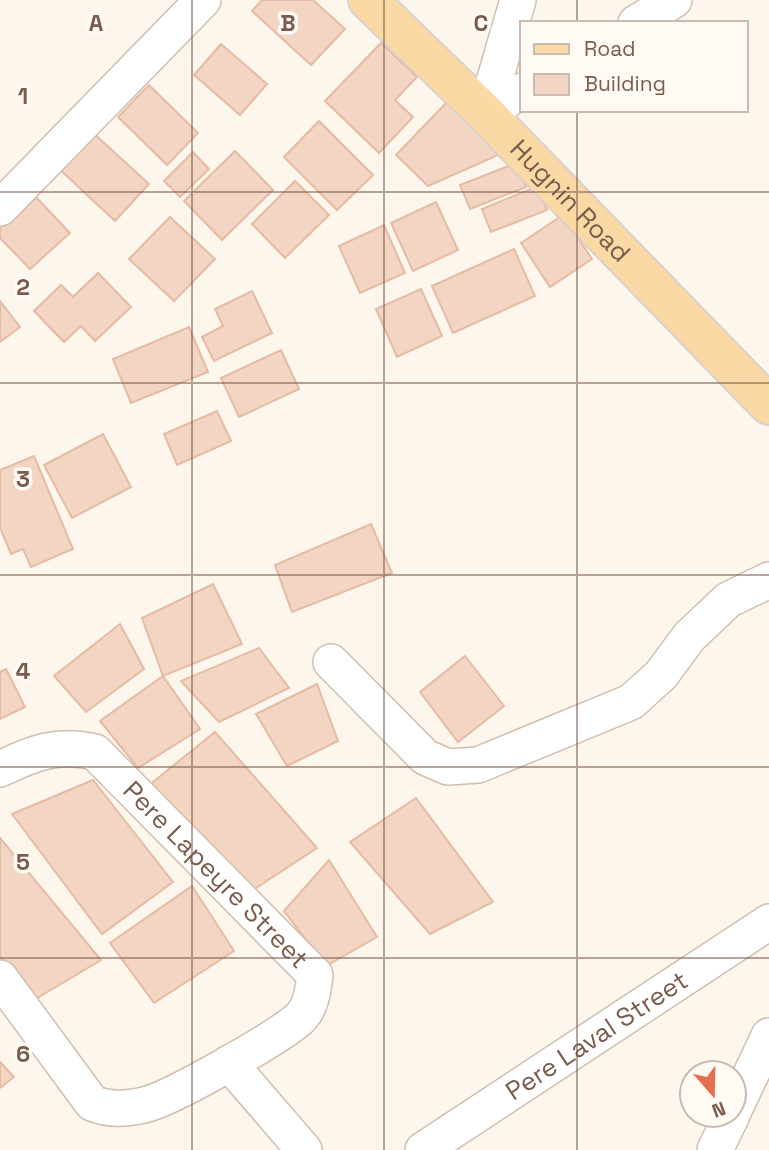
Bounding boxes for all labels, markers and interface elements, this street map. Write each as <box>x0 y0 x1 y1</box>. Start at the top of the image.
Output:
text: A <box>89 8 104 38</box>
text: B <box>280 8 296 38</box>
text: C <box>474 8 488 38</box>
legend <box>520 21 748 112</box>
text: Road <box>584 35 636 62</box>
text: Building <box>584 70 666 97</box>
text: 1 <box>18 81 28 111</box>
street label: Hugnin Road <box>503 132 638 269</box>
text: 2 <box>16 272 30 302</box>
text: 3 <box>16 464 30 494</box>
text: 4 <box>16 656 31 686</box>
street label: Pere Lapeyre Street <box>116 774 316 976</box>
text: 5 <box>16 847 30 877</box>
street label: Pere Laval Street <box>499 963 694 1108</box>
text: 6 <box>16 1039 30 1069</box>
north arrow <box>678 1059 748 1129</box>
text: N <box>708 1096 729 1123</box>

